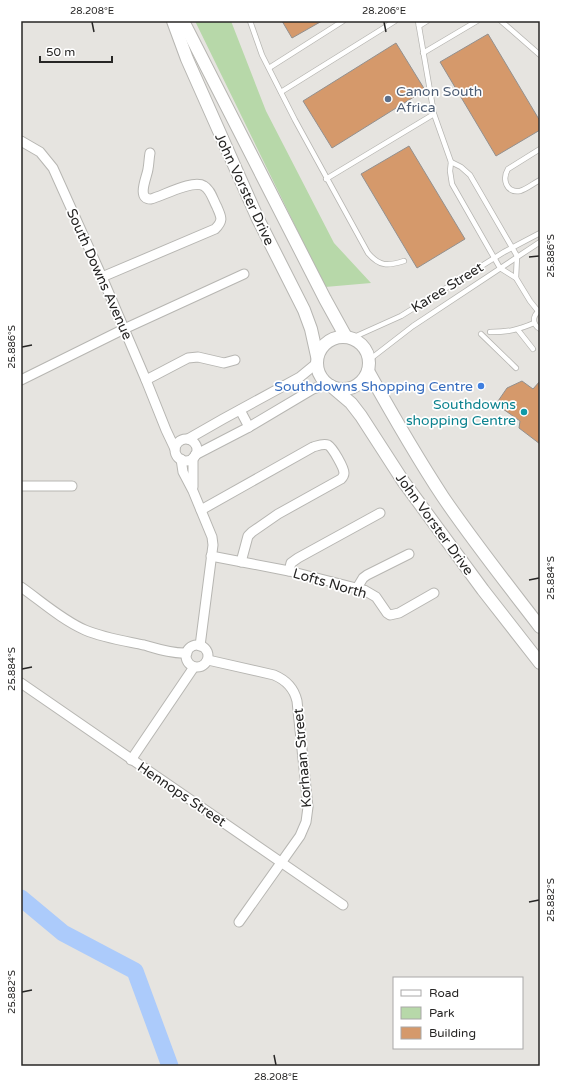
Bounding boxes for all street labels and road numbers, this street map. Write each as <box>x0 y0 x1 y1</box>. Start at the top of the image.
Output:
street label: John Vorster Drive <box>211 130 278 248</box>
street label: South Downs Avenue <box>63 206 136 343</box>
street label: Karee Street <box>408 258 487 316</box>
street label: John Vorster Drive <box>392 470 477 579</box>
street label: Lofts North <box>291 565 369 602</box>
street label: Korhaan Street <box>290 707 315 808</box>
street label: Hennops Street <box>134 759 230 831</box>

